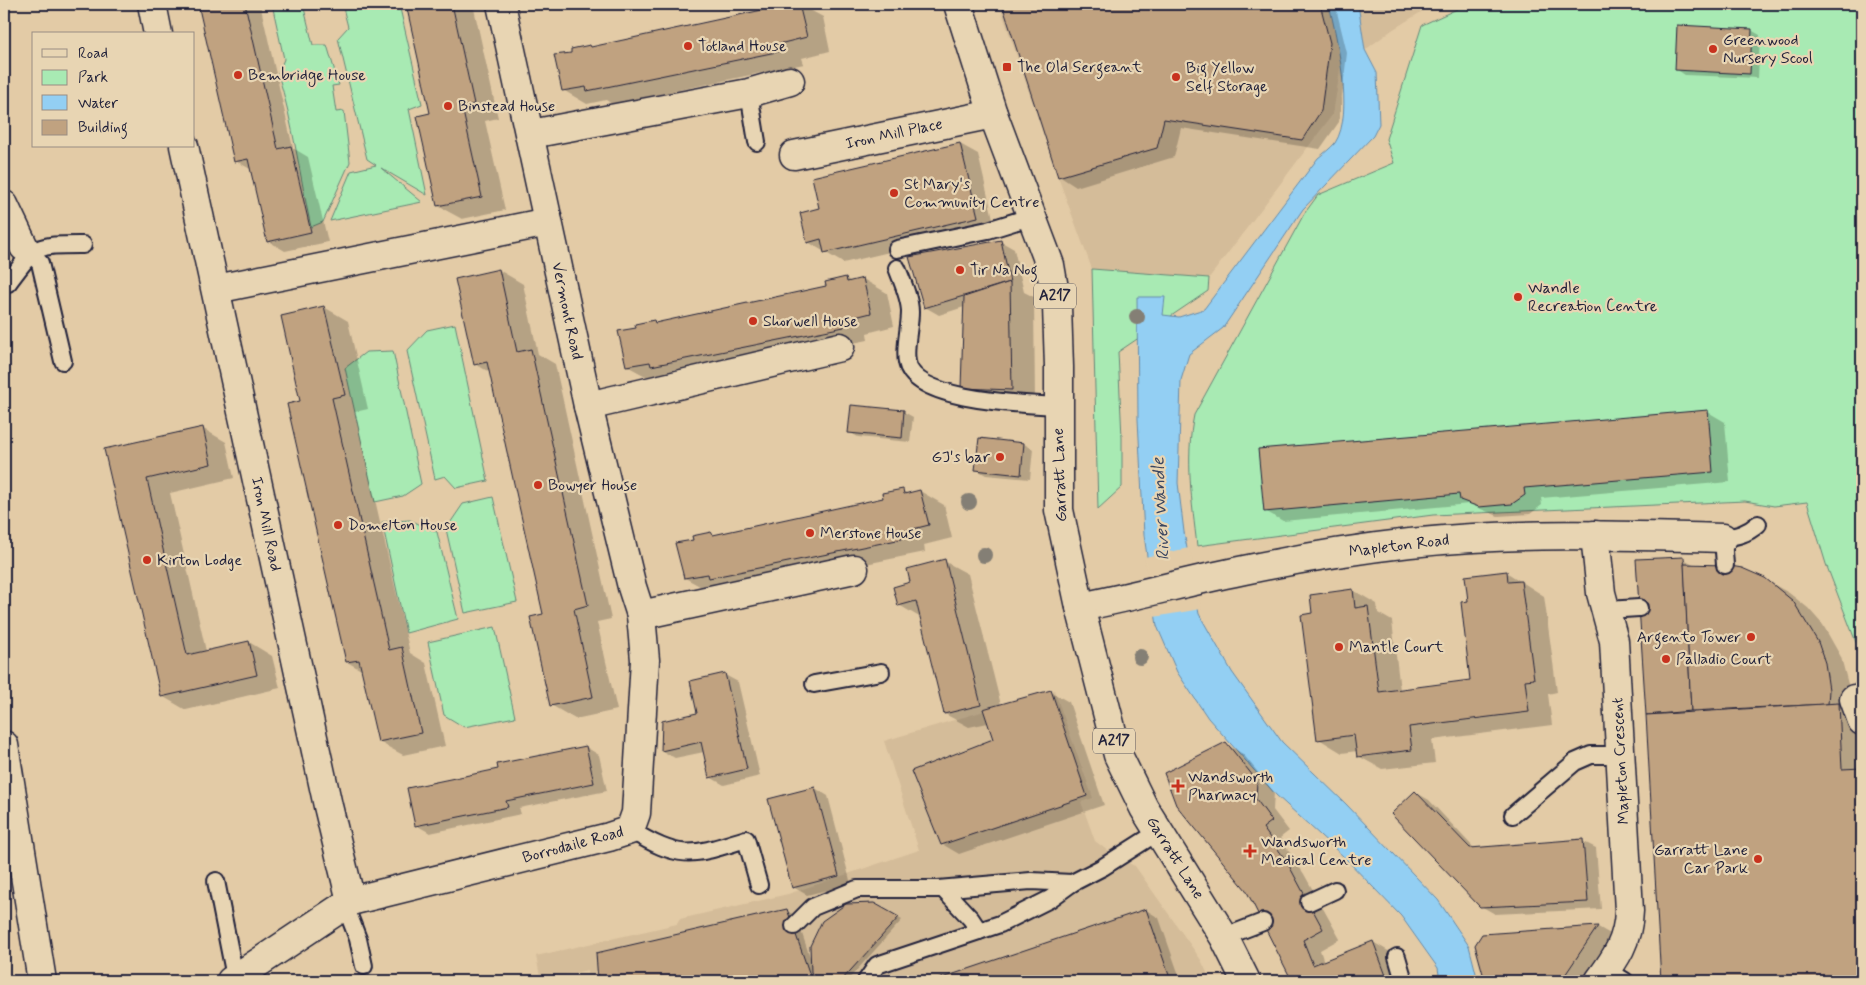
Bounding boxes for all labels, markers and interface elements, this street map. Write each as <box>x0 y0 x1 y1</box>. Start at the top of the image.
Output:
place label: Greenwood Nursery Scool <box>1723 30 1813 69</box>
legend <box>32 32 195 148</box>
place label: Totland House <box>698 36 787 57</box>
marker: Totland House <box>682 40 694 52</box>
marker: Greenwood Nursery Scool <box>1707 43 1719 55</box>
text: Road <box>78 44 108 64</box>
place label: The Old Sergeant <box>1017 57 1142 79</box>
place label: Big Yellow Self Storage <box>1186 58 1268 97</box>
marker: The Old Sergeant <box>1001 61 1013 73</box>
place label: Bembridge House <box>248 65 366 87</box>
text: Park <box>78 68 108 88</box>
marker: Bembridge House <box>232 69 244 81</box>
marker: Big Yellow Self Storage <box>1170 71 1182 83</box>
text: Water <box>78 94 118 114</box>
place label: Binstead House <box>458 96 555 117</box>
marker: Binstead House <box>442 100 454 112</box>
street label: Iron Mill Place <box>844 113 944 155</box>
text: Building <box>78 118 128 139</box>
place label: St Mary's Community Centre <box>904 174 1039 213</box>
marker: St Mary's Community Centre <box>888 187 900 199</box>
street label: Vermont Road <box>546 260 588 362</box>
place label: Tir Na Nog <box>970 260 1038 282</box>
marker: Tir Na Nog <box>954 264 966 276</box>
place label: Wandle Recreation Centre <box>1528 278 1658 317</box>
road number: A217 <box>1034 284 1076 308</box>
marker: Wandle Recreation Centre <box>1512 291 1524 303</box>
place label: Shorwell House <box>763 311 858 332</box>
marker: Shorwell House <box>747 315 759 327</box>
street label: Garratt Lane <box>1048 428 1072 522</box>
place label: GJ's bar <box>931 447 991 468</box>
marker: GJ's bar <box>994 451 1006 463</box>
water label: River Wandle <box>1146 456 1176 561</box>
street label: Iron Mill Road <box>246 475 286 573</box>
place label: Bowyer House <box>548 475 637 496</box>
marker: Bowyer House <box>532 479 544 491</box>
place label: Domelton House <box>348 515 458 536</box>
marker: Domelton House <box>332 519 344 531</box>
place label: Merstone House <box>820 523 922 544</box>
marker: Merstone House <box>804 527 816 539</box>
street label: Mapleton Road <box>1348 529 1450 563</box>
place label: Kirton Lodge <box>157 550 242 571</box>
marker: Kirton Lodge <box>141 554 153 566</box>
place label: Argento Tower <box>1637 627 1741 649</box>
marker: Argento Tower <box>1745 631 1757 643</box>
place label: Mantle Court <box>1349 637 1444 658</box>
marker: Mantle Court <box>1333 641 1345 653</box>
place label: Palladio Court <box>1676 649 1772 670</box>
marker: Palladio Court <box>1660 653 1672 665</box>
street label: Mapleton Crescent <box>1607 697 1635 825</box>
road number: A217 <box>1093 728 1135 754</box>
place label: Wandsworth Pharmacy <box>1188 767 1273 806</box>
marker: Wandsworth Pharmacy <box>1172 780 1184 792</box>
street label: Garratt Lane <box>1141 813 1209 903</box>
street label: Borrodaile Road <box>520 821 626 869</box>
place label: Wandsworth Medical Centre <box>1261 832 1371 871</box>
place label: Garratt Lane Car Park <box>1654 840 1748 879</box>
marker: Wandsworth Medical Centre <box>1243 844 1257 858</box>
marker: Garratt Lane Car Park <box>1752 853 1764 865</box>

